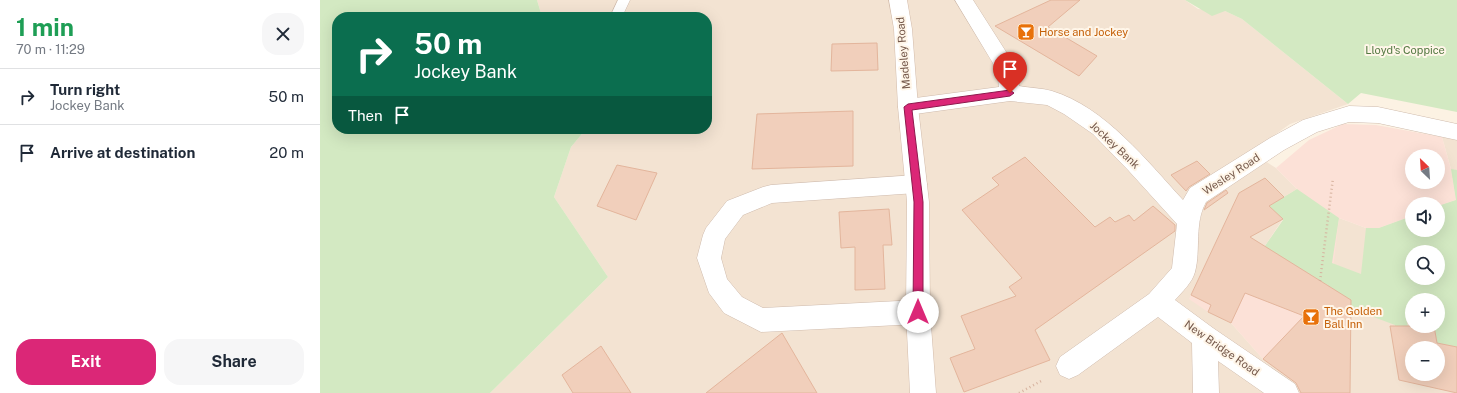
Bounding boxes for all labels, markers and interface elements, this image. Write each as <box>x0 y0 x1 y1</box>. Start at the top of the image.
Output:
text: 1 min <box>16 13 74 41</box>
button: close <box>262 13 304 55</box>
street label: Madeley Road <box>894 16 912 90</box>
bar icon: Horse and Jockey <box>1016 22 1036 42</box>
place label: Horse and Jockey <box>1039 26 1128 38</box>
text: 50 m <box>414 27 482 60</box>
icon: right <box>348 28 400 80</box>
text: 70 m · 11:29 <box>16 42 85 57</box>
park label: Lloyd's Coppice <box>1365 44 1445 56</box>
pin <box>993 52 1027 93</box>
icon: arrive <box>999 58 1021 80</box>
text: Jockey Bank <box>414 61 517 82</box>
text: Turn right <box>50 81 120 98</box>
icon: right <box>16 86 38 108</box>
text: 50 m <box>269 88 304 105</box>
text: Jockey Bank <box>50 98 124 113</box>
icon: arrive <box>391 104 413 126</box>
text: Then <box>348 107 383 124</box>
street label: Jockey Bank <box>1088 119 1142 171</box>
icon: arrive <box>16 142 38 164</box>
text: Arrive at destination <box>50 144 195 161</box>
text: 20 m <box>269 144 304 161</box>
north arrow <box>1405 149 1445 189</box>
map controls <box>1405 149 1445 381</box>
street label: Wesley Road <box>1200 151 1262 197</box>
button: sound <box>1405 197 1445 237</box>
button: search <box>1405 245 1445 285</box>
position arrow <box>897 291 939 333</box>
button: + <box>1405 293 1445 333</box>
place label: The Golden Ball Inn <box>1324 305 1382 330</box>
bar icon: The Golden Ball Inn <box>1301 307 1321 327</box>
street label: New Bridge Road <box>1182 318 1262 378</box>
button: Exit <box>16 339 156 385</box>
button: Share <box>164 339 304 385</box>
button: − <box>1405 341 1445 381</box>

